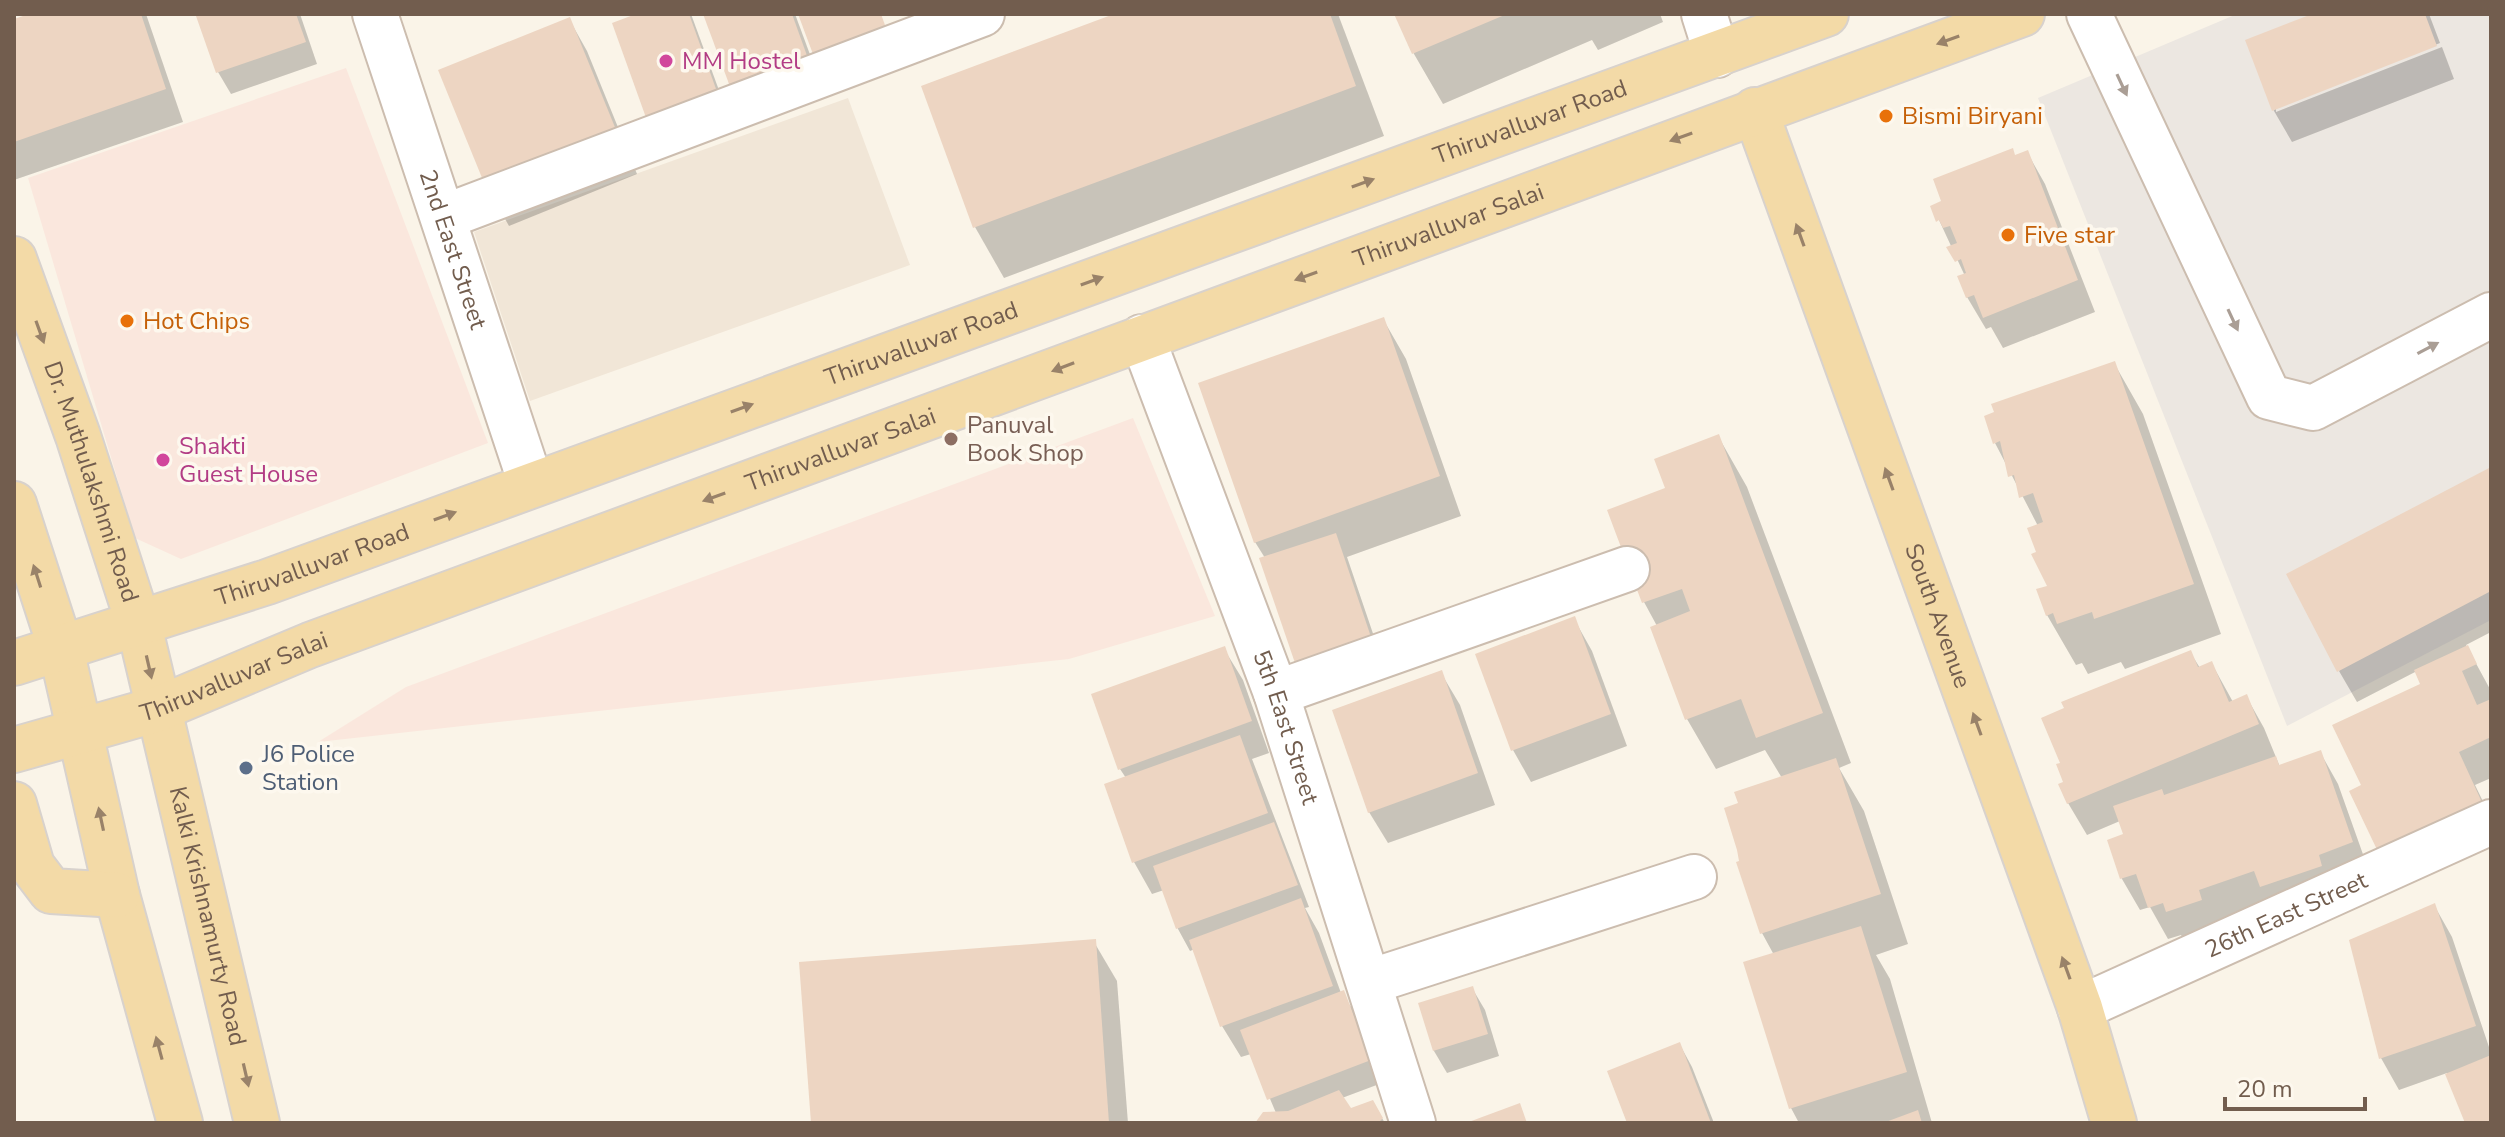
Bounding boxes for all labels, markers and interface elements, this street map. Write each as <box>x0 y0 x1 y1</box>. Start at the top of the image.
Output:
one-way arrow <box>1936 35 1960 47</box>
place label: MM Hostel <box>682 45 800 77</box>
marker: MM Hostel <box>657 52 675 70</box>
street label: Thiruvalluvar Road <box>1429 72 1631 172</box>
one-way arrow <box>2115 73 2129 96</box>
place label: Bismi Biryani <box>1902 100 2043 132</box>
marker: Bismi Biryani <box>1877 107 1895 125</box>
one-way arrow <box>1669 131 1693 144</box>
street label: 2nd East Street <box>412 165 495 334</box>
street label: Thiruvalluvar Salai <box>1349 176 1548 275</box>
one-way arrow <box>1351 176 1375 189</box>
place label: Five star <box>2024 219 2115 251</box>
one-way arrow <box>1793 223 1806 247</box>
marker: Five star <box>1999 226 2017 244</box>
one-way arrow <box>1294 270 1318 283</box>
one-way arrow <box>1080 274 1104 287</box>
street label: Thiruvalluvar Road <box>820 294 1022 394</box>
place label: Hot Chips <box>143 305 250 337</box>
one-way arrow <box>2226 308 2240 332</box>
marker: Hot Chips <box>118 312 136 330</box>
one-way arrow <box>35 320 47 344</box>
one-way arrow <box>2416 341 2439 354</box>
street label: Dr. Muthulakshmi Road <box>36 357 147 606</box>
one-way arrow <box>1051 361 1075 373</box>
street label: Thiruvalluvar Salai <box>741 400 940 499</box>
one-way arrow <box>730 401 754 414</box>
place label: Panuval Book Shop <box>967 409 1084 469</box>
place label: Shakti Guest House <box>179 430 318 490</box>
marker: Panuval Book Shop <box>942 430 960 448</box>
marker: Shakti Guest House <box>154 451 172 469</box>
one-way arrow <box>1882 467 1894 491</box>
one-way arrow <box>702 491 726 504</box>
one-way arrow <box>434 509 458 522</box>
street label: Thiruvalluvar Road <box>211 516 414 614</box>
street label: South Avenue <box>1897 539 1979 693</box>
one-way arrow <box>31 564 43 588</box>
street label: Thiruvalluvar Salai <box>136 624 332 729</box>
street label: 5th East Street <box>1245 645 1327 809</box>
one-way arrow <box>143 654 155 679</box>
one-way arrow <box>1970 712 1983 736</box>
place label: J6 Police Station <box>261 738 355 798</box>
marker: J6 Police Station <box>237 759 255 777</box>
street label: Kalki Krishnamurty Road <box>162 783 254 1049</box>
one-way arrow <box>94 806 107 831</box>
street label: 26th East Street <box>2200 864 2373 965</box>
one-way arrow <box>2059 956 2071 980</box>
one-way arrow <box>152 1035 165 1059</box>
scale bar <box>2225 1061 2365 1111</box>
one-way arrow <box>240 1063 253 1088</box>
text: 20 m <box>2237 1073 2293 1105</box>

